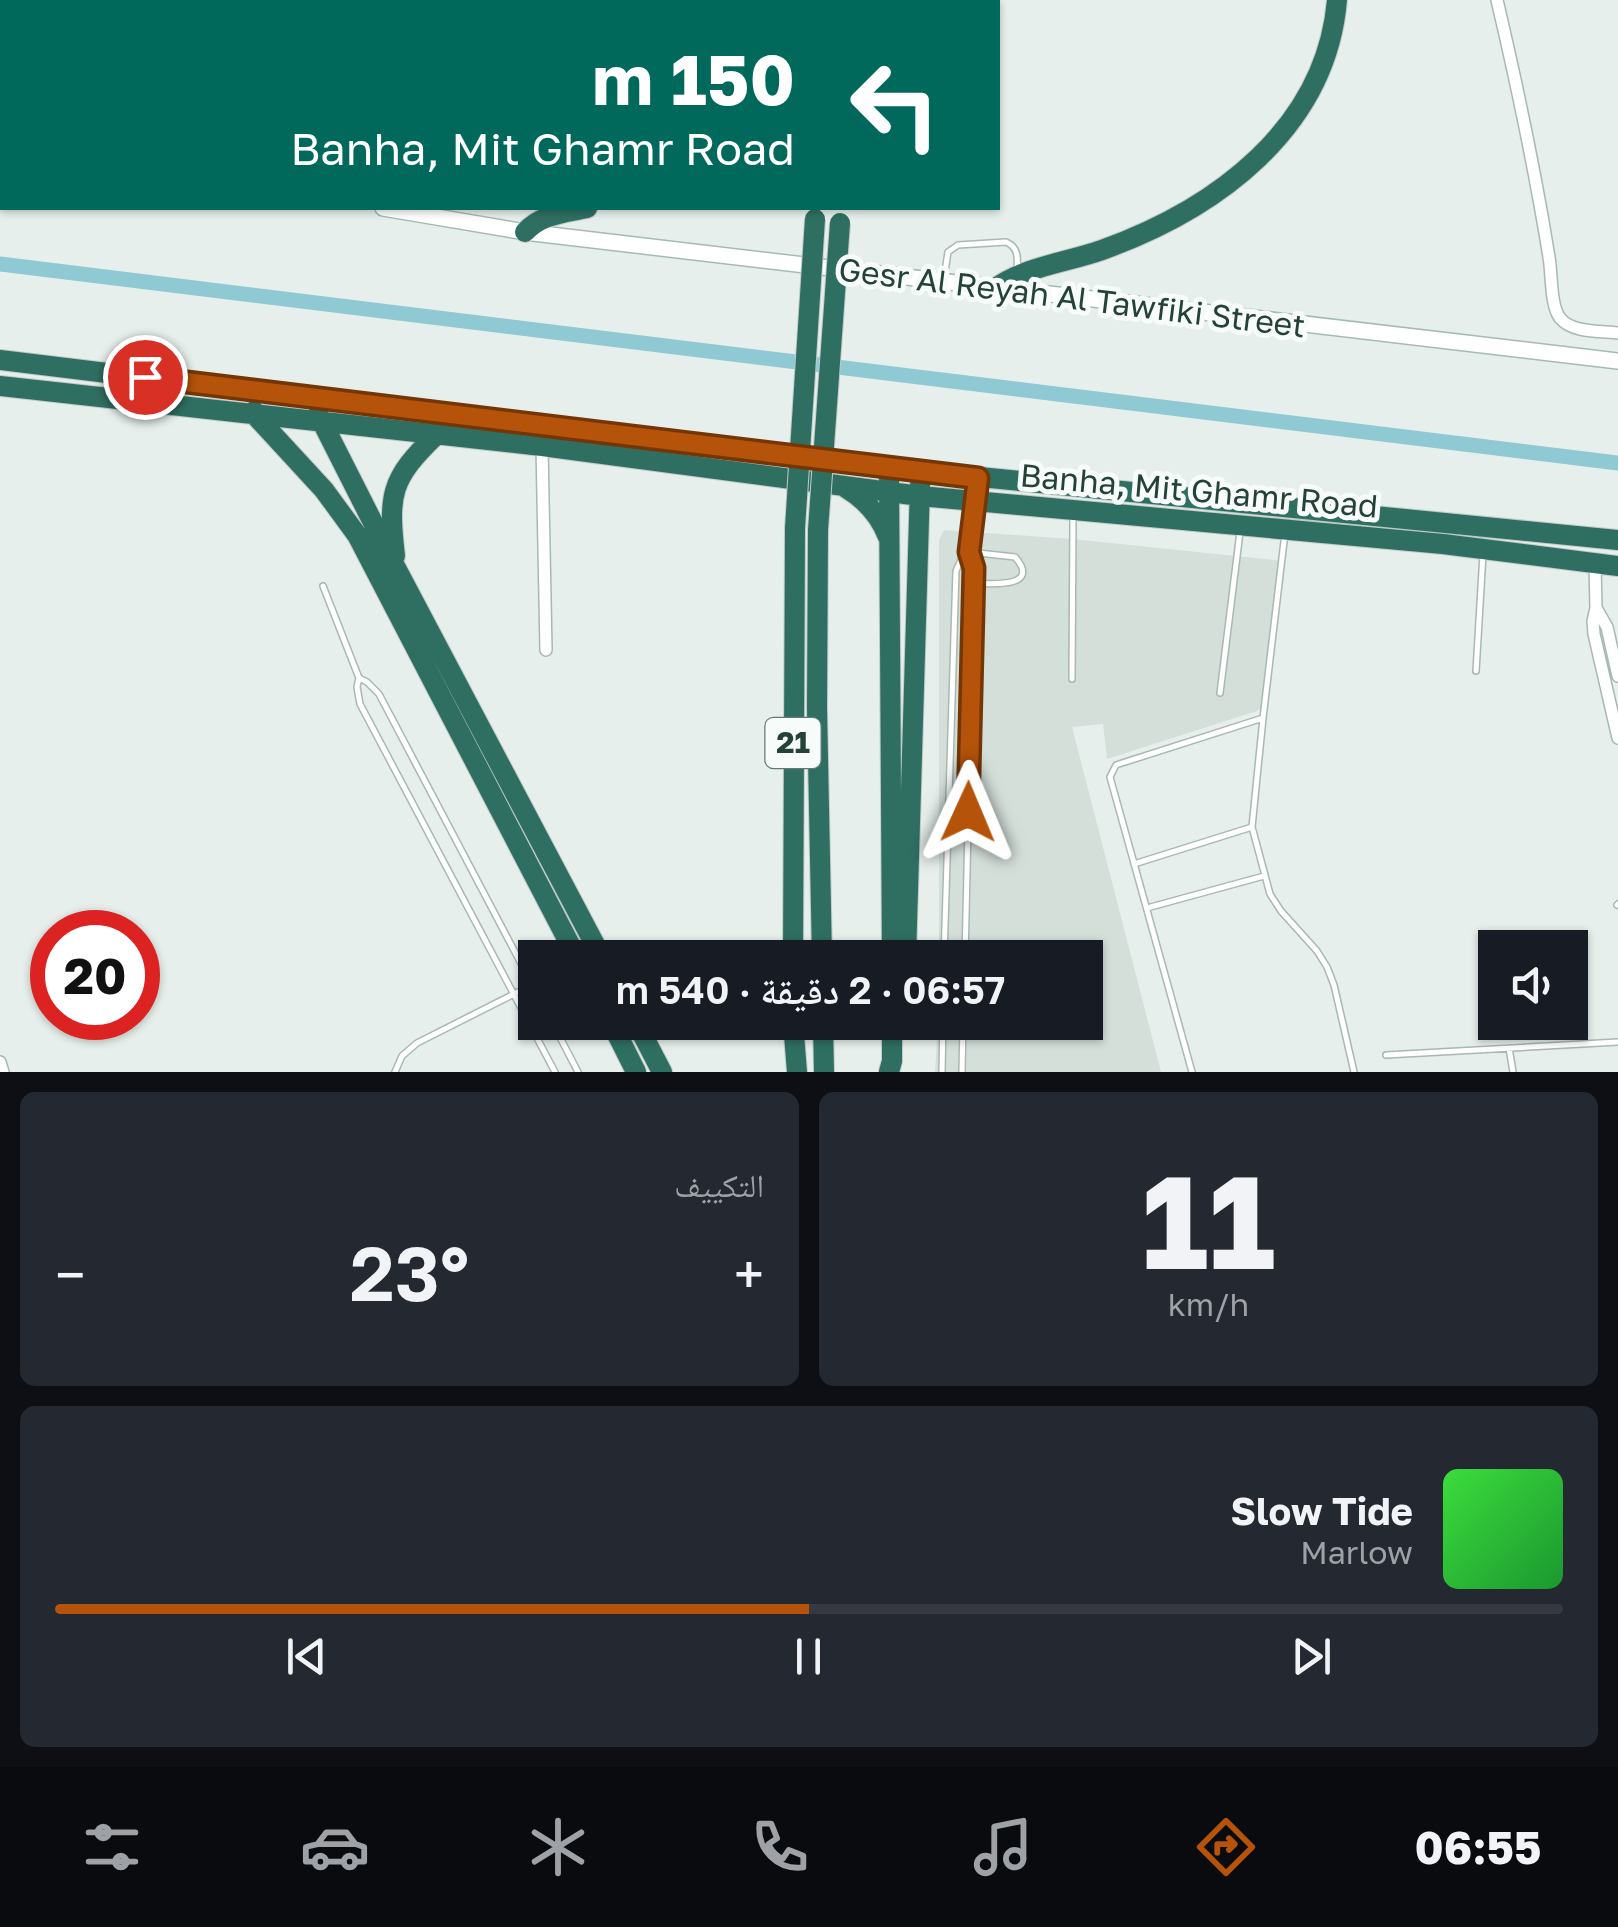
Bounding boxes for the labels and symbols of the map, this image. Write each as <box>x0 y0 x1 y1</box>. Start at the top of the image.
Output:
street label: Gesr Al Reyah Al Tawfiki Street <box>837 250 1308 344</box>
pin <box>103 335 188 420</box>
street label: Banha, Mit Ghamr Road <box>1019 455 1380 525</box>
road number: 21 <box>766 718 820 768</box>
position arrow <box>916 760 1020 864</box>
speed limit sign: 20 <box>30 910 160 1040</box>

